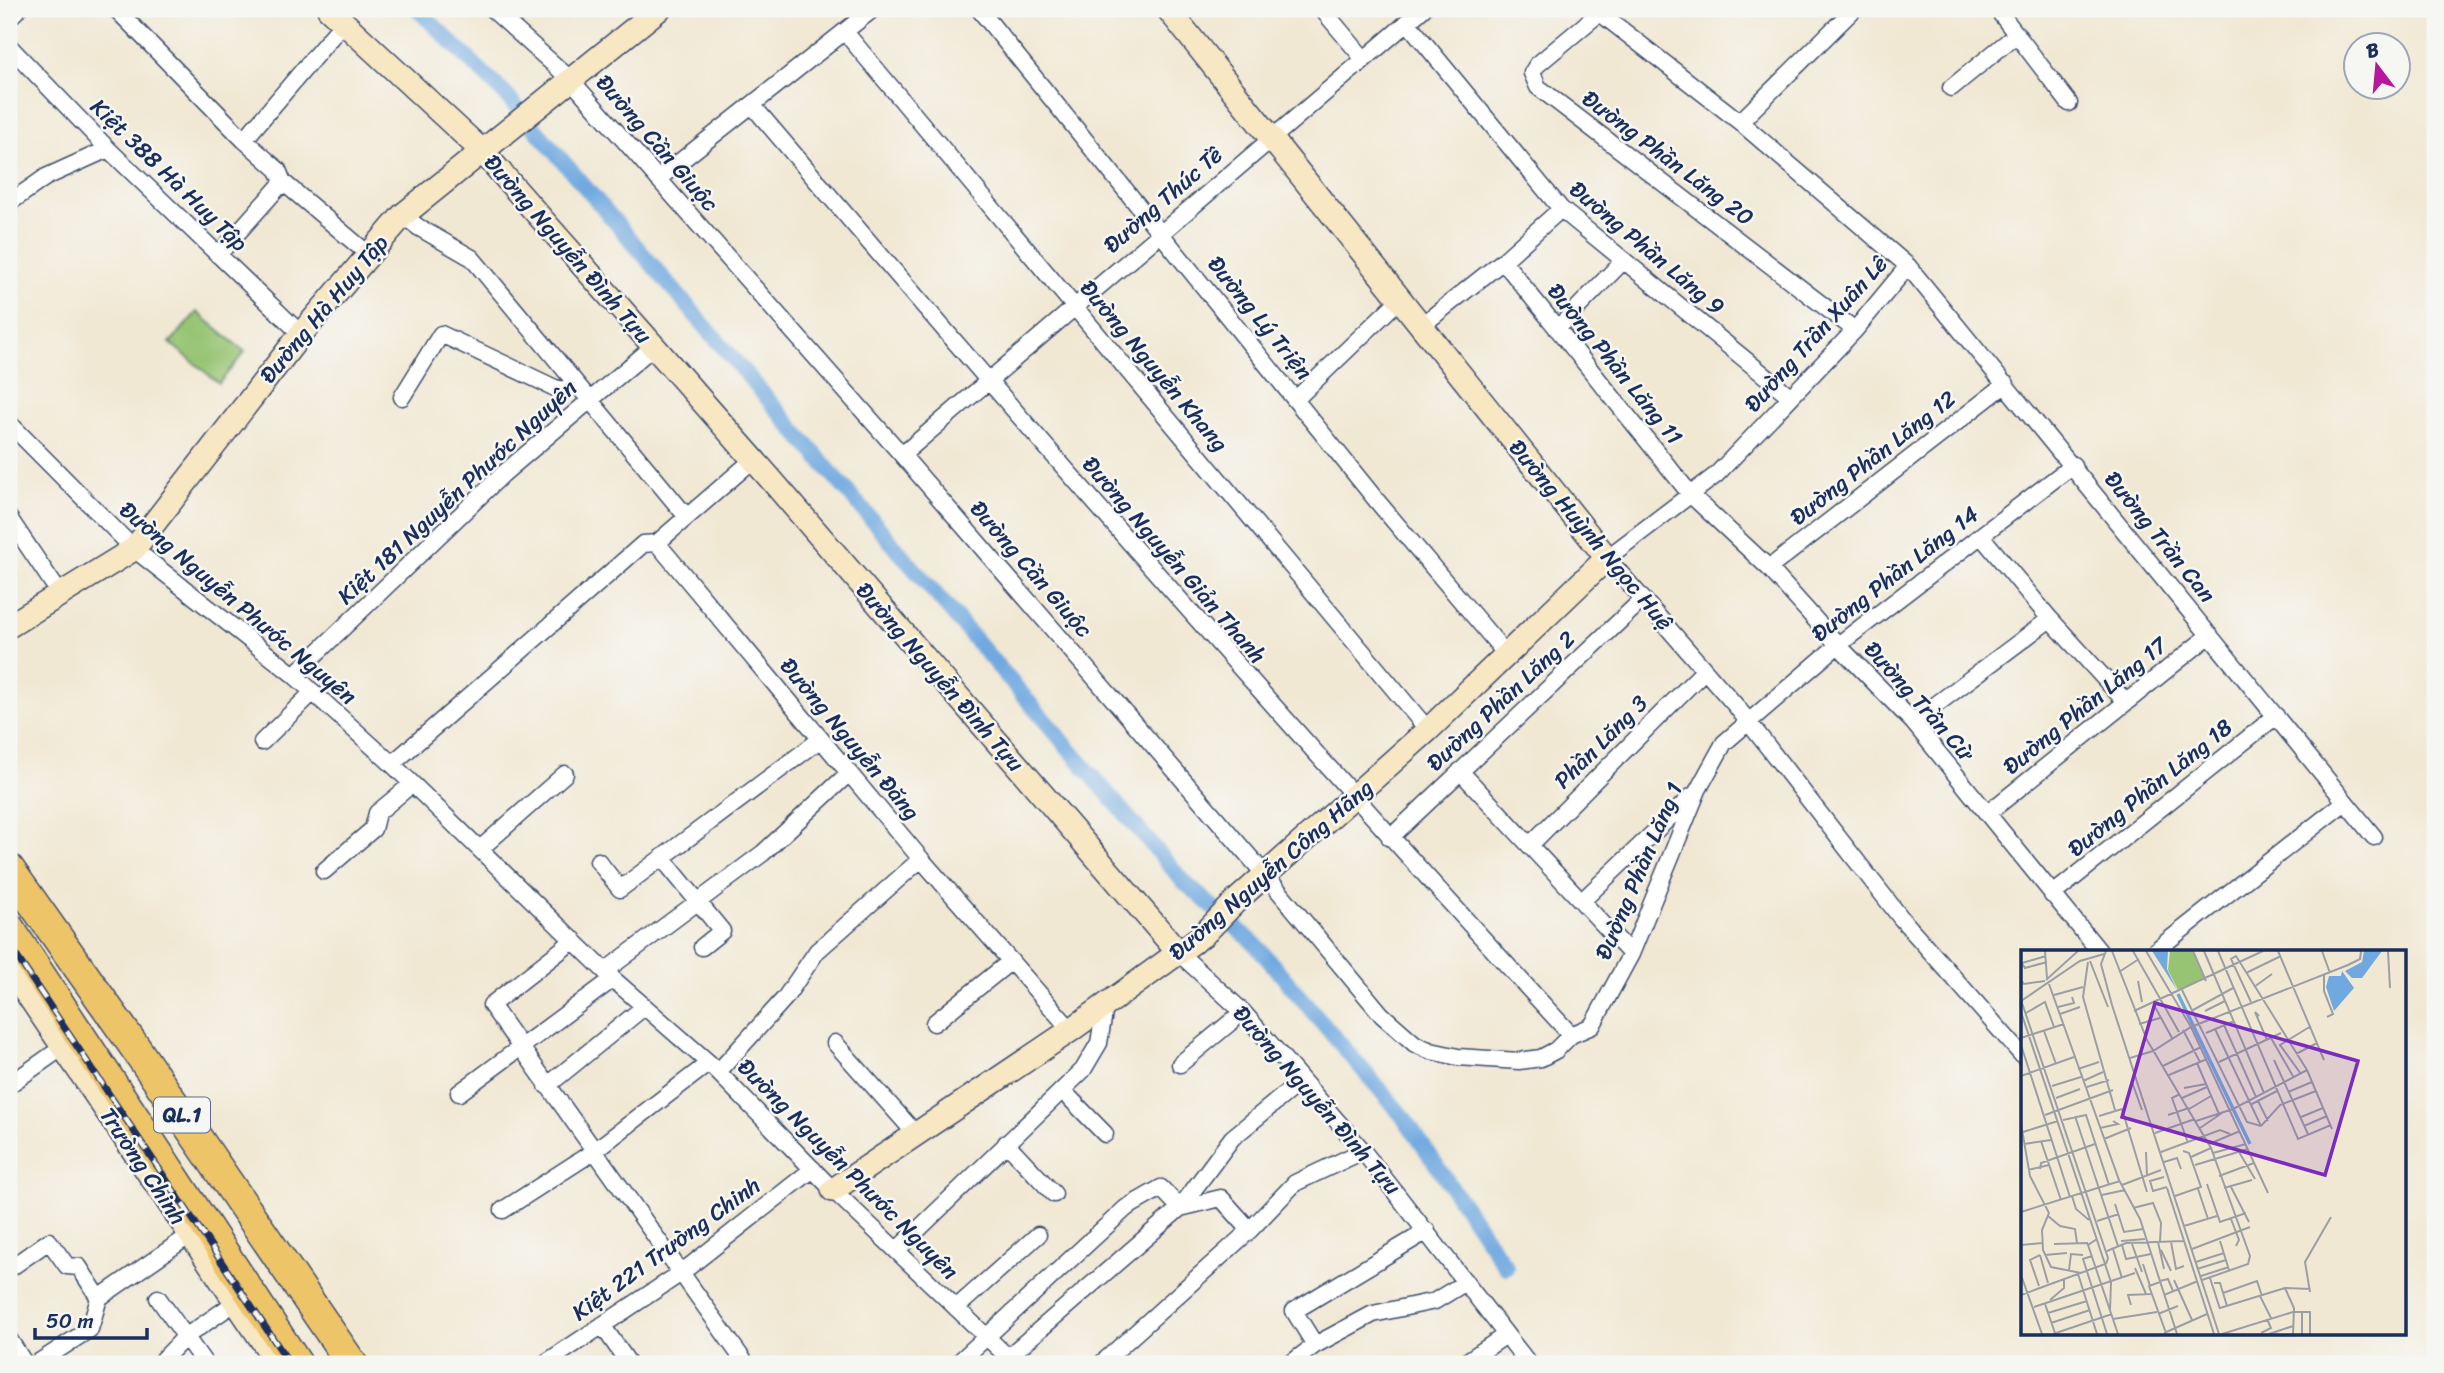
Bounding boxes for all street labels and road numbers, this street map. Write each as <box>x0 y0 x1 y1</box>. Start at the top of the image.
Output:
street label: Đường Cần Giuộc <box>585 65 729 222</box>
street label: Đường Phần Lăng 20 <box>1573 79 1763 237</box>
street label: Kiệt 388 Hà Huy Tập <box>80 88 258 262</box>
street label: Đường Thúc Tề <box>1094 136 1233 264</box>
street label: Đường Nguyễn Đình Tựu <box>473 144 663 354</box>
street label: Đường Phần Lăng 9 <box>1560 170 1734 326</box>
street label: Đường Hà Huy Tập <box>249 225 399 393</box>
street label: Đường Lý Triện <box>1197 246 1323 390</box>
street label: Đường Trần Xuân Lê <box>1734 246 1898 422</box>
street label: Đường Nguyễn Khang <box>1069 270 1239 462</box>
street label: Đường Phần Lăng 11 <box>1536 274 1694 455</box>
street label: Kiệt 181 Nguyễn Phước Nguyên <box>327 369 587 615</box>
street label: Đường Phần Lăng 12 <box>1780 379 1966 537</box>
street label: Đường Huỳnh Ngọc Huệ <box>1498 430 1684 640</box>
street label: Đường Nguyễn Giản Thanh <box>1072 446 1276 674</box>
street label: Đường Trần Can <box>2094 462 2226 612</box>
street label: Đường Nguyễn Phước Nguyên <box>110 491 366 715</box>
street label: Đường Cần Giuộc <box>959 491 1103 648</box>
street label: Đường Phần Lăng 14 <box>1802 495 1988 653</box>
street label: Đường Nguyễn Đình Tựu <box>845 572 1035 782</box>
street label: Đường Phần Lăng 2 <box>1416 620 1586 782</box>
street label: Đường Phần Lăng 17 <box>1993 625 2178 786</box>
street label: Đường Trần Cừ <box>1853 631 1986 772</box>
street label: Đường Nguyễn Đăng <box>769 648 931 830</box>
street label: Phần Lăng 3 <box>1544 685 1658 799</box>
street label: Đường Phần Lăng 18 <box>2058 708 2242 868</box>
street label: Đường Nguyễn Công Hãng <box>1159 768 1383 971</box>
street label: Đường Phần Lăng 1 <box>1583 776 1695 966</box>
street label: Đường Nguyễn Đình Tựu <box>1222 995 1412 1205</box>
street label: Đường Nguyễn Phước Nguyên <box>727 1048 969 1290</box>
street label: Trường Chinh <box>88 1098 198 1234</box>
road number: QL.1 <box>154 1098 210 1132</box>
street label: Kiệt 221 Trường Chinh <box>563 1166 769 1332</box>

